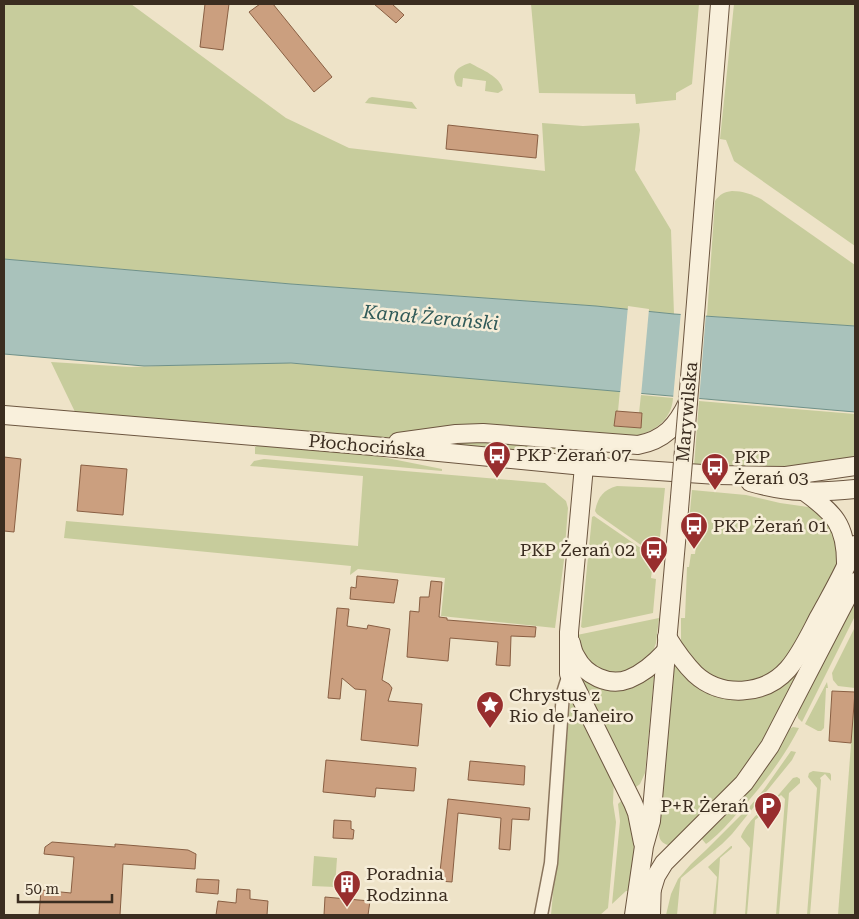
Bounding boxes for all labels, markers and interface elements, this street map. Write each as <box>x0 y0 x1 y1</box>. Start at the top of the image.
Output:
water label: Kanał Żerański <box>361 300 500 335</box>
street label: Marywilska <box>672 361 701 463</box>
street label: Płochocińska <box>308 430 427 461</box>
bus stop icon: PKP Żerań 07 <box>482 440 512 479</box>
place label: PKP Żerań 07 <box>516 444 631 465</box>
place label: PKP Żerań 03 <box>734 446 809 488</box>
bus stop icon: PKP Żerań 03 <box>700 452 730 491</box>
bus stop icon: PKP Żerań 01 <box>679 511 709 550</box>
place label: PKP Żerań 01 <box>713 515 828 536</box>
bus stop icon: PKP Żerań 02 <box>639 535 669 574</box>
place label: PKP Żerań 02 <box>520 539 635 560</box>
place label: Chrystus z Rio de Janeiro <box>509 684 634 726</box>
place icon: Chrystus z Rio de Janeiro <box>475 690 505 729</box>
parking icon: P+R Żerań <box>753 791 783 830</box>
place label: P+R Żerań <box>661 795 749 816</box>
place label: Poradnia Rodzinna <box>366 863 448 905</box>
building icon: Poradnia Rodzinna <box>332 869 362 908</box>
scale bar <box>18 872 111 904</box>
text: 50 m <box>25 880 60 898</box>

